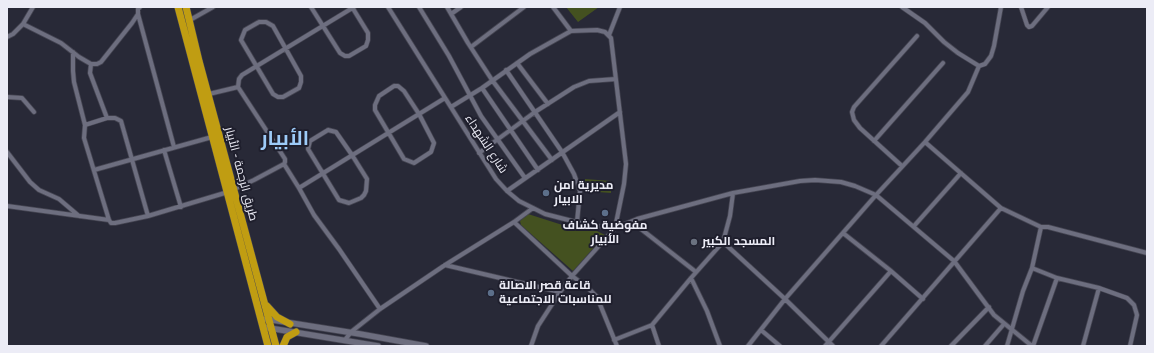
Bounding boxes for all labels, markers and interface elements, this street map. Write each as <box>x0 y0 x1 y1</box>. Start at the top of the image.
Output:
street label: شارع الشهداء <box>462 112 510 176</box>
street label: طريق الرجمة - الأبيار <box>222 125 260 223</box>
district label: الأبيار <box>261 127 309 151</box>
place label: مديرية امن الابيار <box>554 179 613 207</box>
marker: مديرية امن الابيار <box>541 188 551 198</box>
marker: مفوضية كشاف الأبيار <box>600 208 610 218</box>
place label: مفوضية كشاف الأبيار <box>563 219 647 247</box>
place label: المسجد الكبير <box>702 235 775 249</box>
marker: المسجد الكبير <box>689 237 699 247</box>
place label: قاعة قصر الاصالة للمناسبات الاجتماعية <box>499 279 612 307</box>
marker: قاعة قصر الاصالة للمناسبات الاجتماعية <box>486 288 496 298</box>

